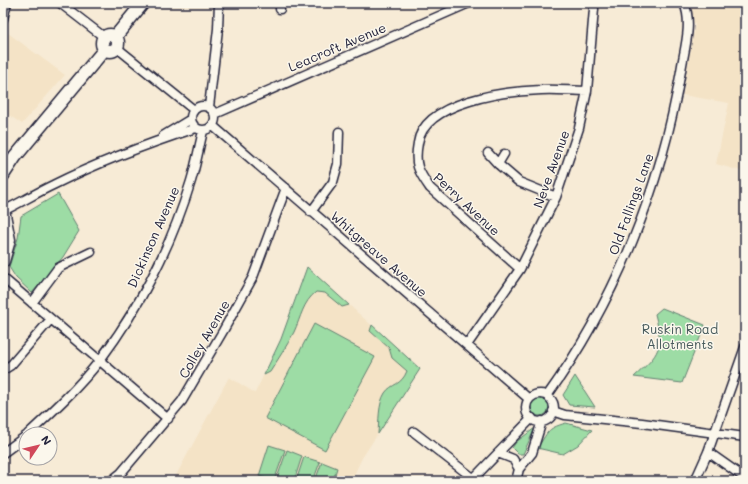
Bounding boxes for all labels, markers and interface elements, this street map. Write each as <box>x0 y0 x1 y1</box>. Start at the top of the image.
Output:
street label: Leacroft Avenue <box>285 18 388 75</box>
street label: Neve Avenue <box>529 128 572 210</box>
street label: Old Fallings Lane <box>604 151 657 257</box>
street label: Perry Avenue <box>430 168 504 239</box>
street label: Dickinson Avenue <box>123 184 182 290</box>
street label: Whitgreave Avenue <box>327 207 431 300</box>
street label: Colley Avenue <box>174 297 233 381</box>
park label: Ruskin Road Allotments <box>642 320 718 352</box>
north arrow <box>18 426 58 466</box>
text: N <box>38 432 55 448</box>

